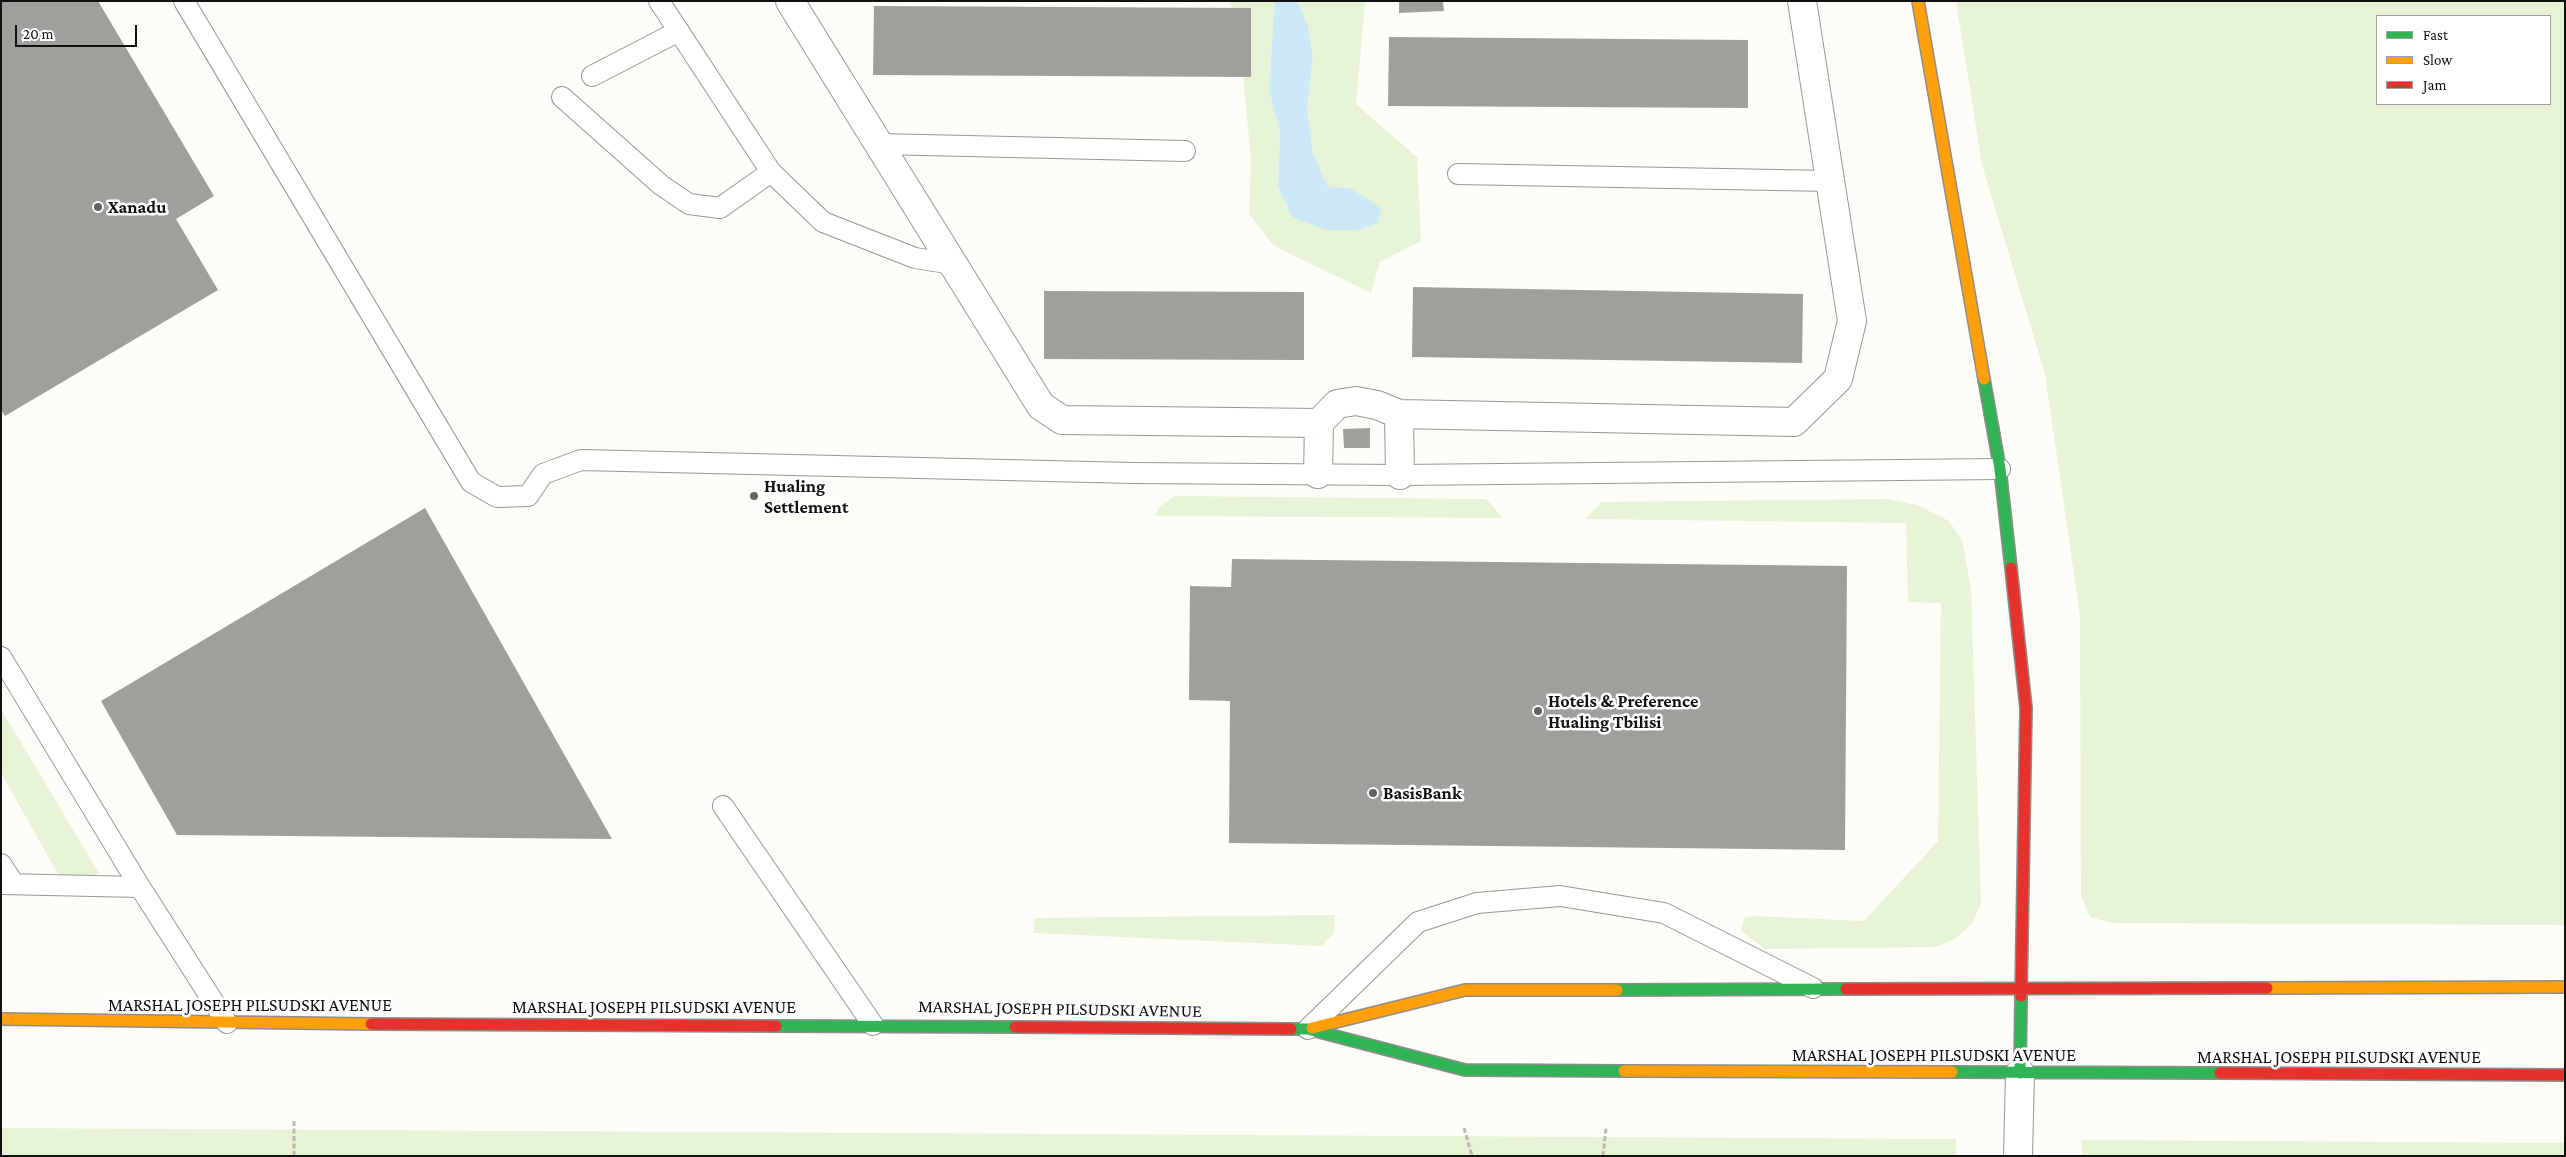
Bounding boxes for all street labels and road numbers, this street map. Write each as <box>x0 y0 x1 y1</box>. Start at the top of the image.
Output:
street label: MARSHAL JOSEPH PILSUDSKI AVENUE <box>108 994 392 1016</box>
street label: MARSHAL JOSEPH PILSUDSKI AVENUE <box>512 996 796 1018</box>
street label: MARSHAL JOSEPH PILSUDSKI AVENUE <box>918 996 1202 1022</box>
street label: MARSHAL JOSEPH PILSUDSKI AVENUE <box>1792 1044 2076 1066</box>
street label: MARSHAL JOSEPH PILSUDSKI AVENUE <box>2197 1046 2481 1068</box>

